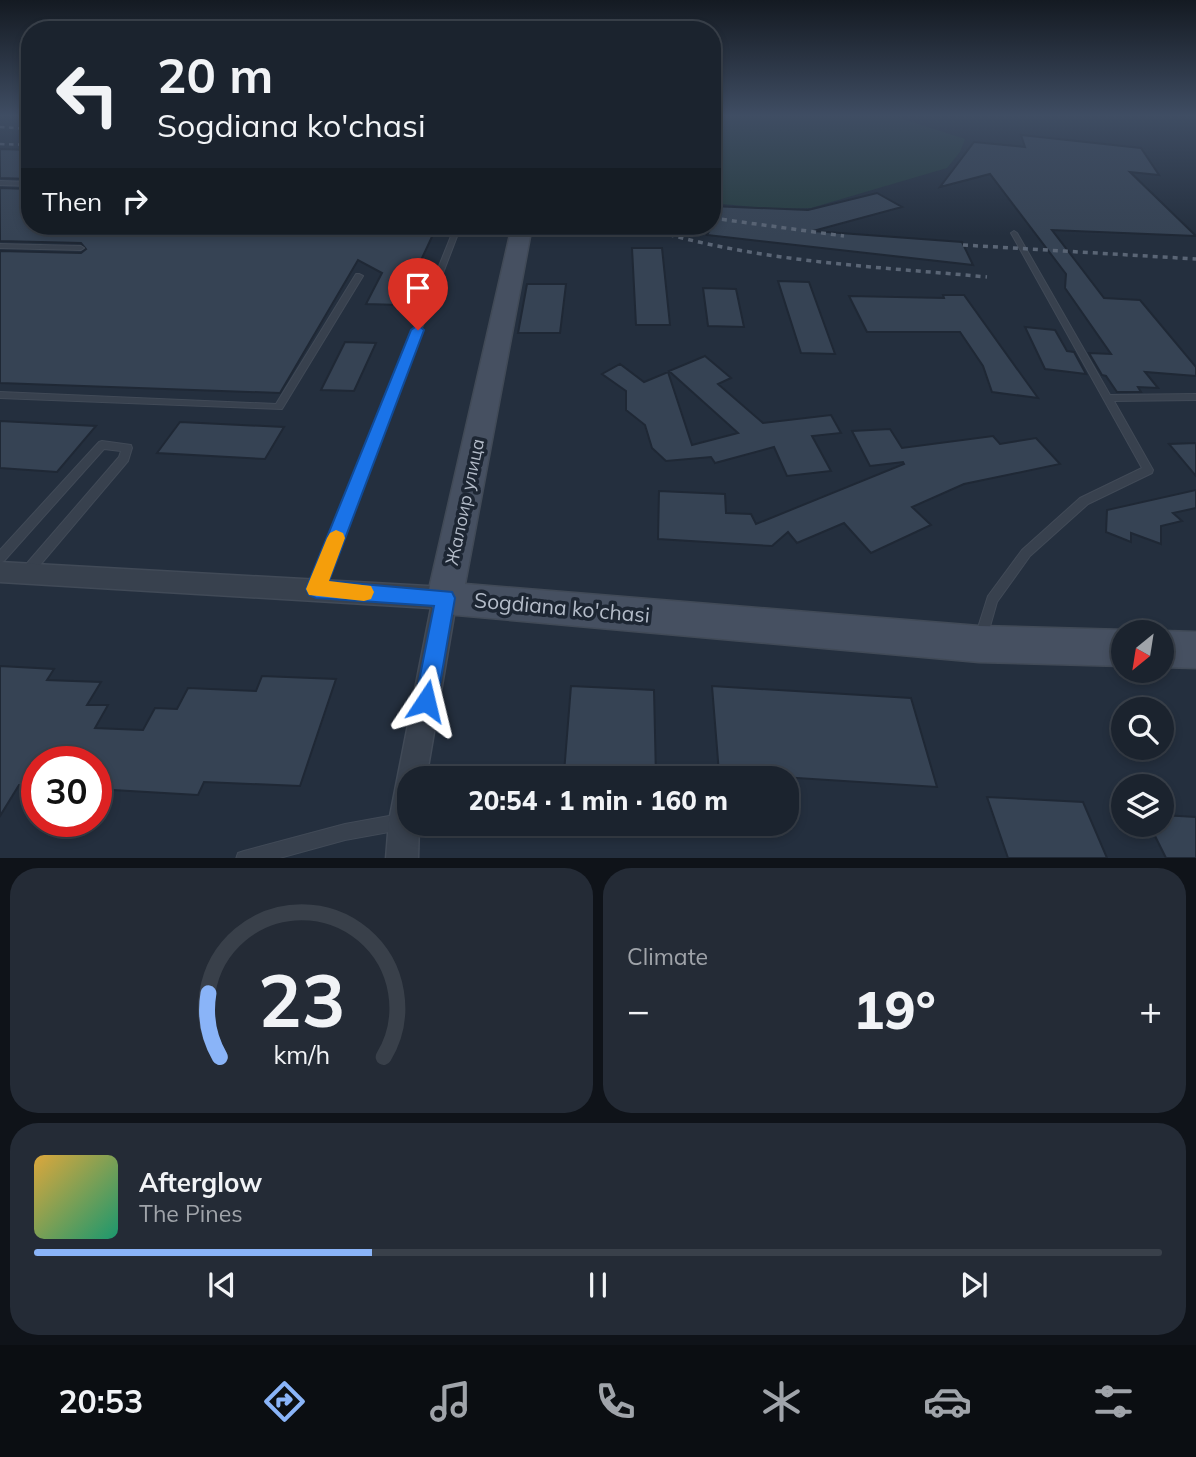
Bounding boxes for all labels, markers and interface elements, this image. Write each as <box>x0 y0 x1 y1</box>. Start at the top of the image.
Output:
text: 20 m <box>157 44 273 105</box>
icon: left <box>42 49 133 140</box>
text: Sogdiana ko'chasi <box>157 105 426 145</box>
icon: right <box>116 182 154 220</box>
text: Then <box>42 185 102 218</box>
pin <box>388 258 448 330</box>
icon: arrive <box>399 269 437 307</box>
street label: Жалоир улица <box>440 437 489 567</box>
street label: Sogdiana ko'chasi <box>473 586 651 628</box>
north arrow <box>1111 620 1174 682</box>
map controls <box>1111 620 1174 837</box>
position arrow <box>389 664 463 738</box>
button: search <box>1111 697 1174 760</box>
speed limit sign: 30 <box>21 746 112 837</box>
button: layers <box>1111 774 1174 837</box>
text: 20:54 · 1 min · 160 m <box>468 784 728 817</box>
text: Climate <box>627 942 708 971</box>
text: 23 <box>258 954 345 1045</box>
text: 19° <box>853 977 936 1042</box>
text: − <box>627 986 650 1034</box>
text: + <box>1139 986 1162 1034</box>
text: km/h <box>273 1038 330 1069</box>
text: Afterglow <box>139 1166 262 1199</box>
text: The Pines <box>139 1199 243 1228</box>
icon: previous <box>203 1266 241 1304</box>
icon: pause <box>579 1266 617 1304</box>
icon: next <box>955 1266 993 1304</box>
icon: directions <box>260 1377 309 1426</box>
icon: music <box>426 1377 475 1426</box>
icon: phone <box>591 1377 640 1426</box>
icon: climate <box>757 1377 806 1426</box>
icon: car <box>923 1377 972 1426</box>
icon: filters <box>1089 1377 1138 1426</box>
text: 20:53 <box>58 1381 143 1421</box>

